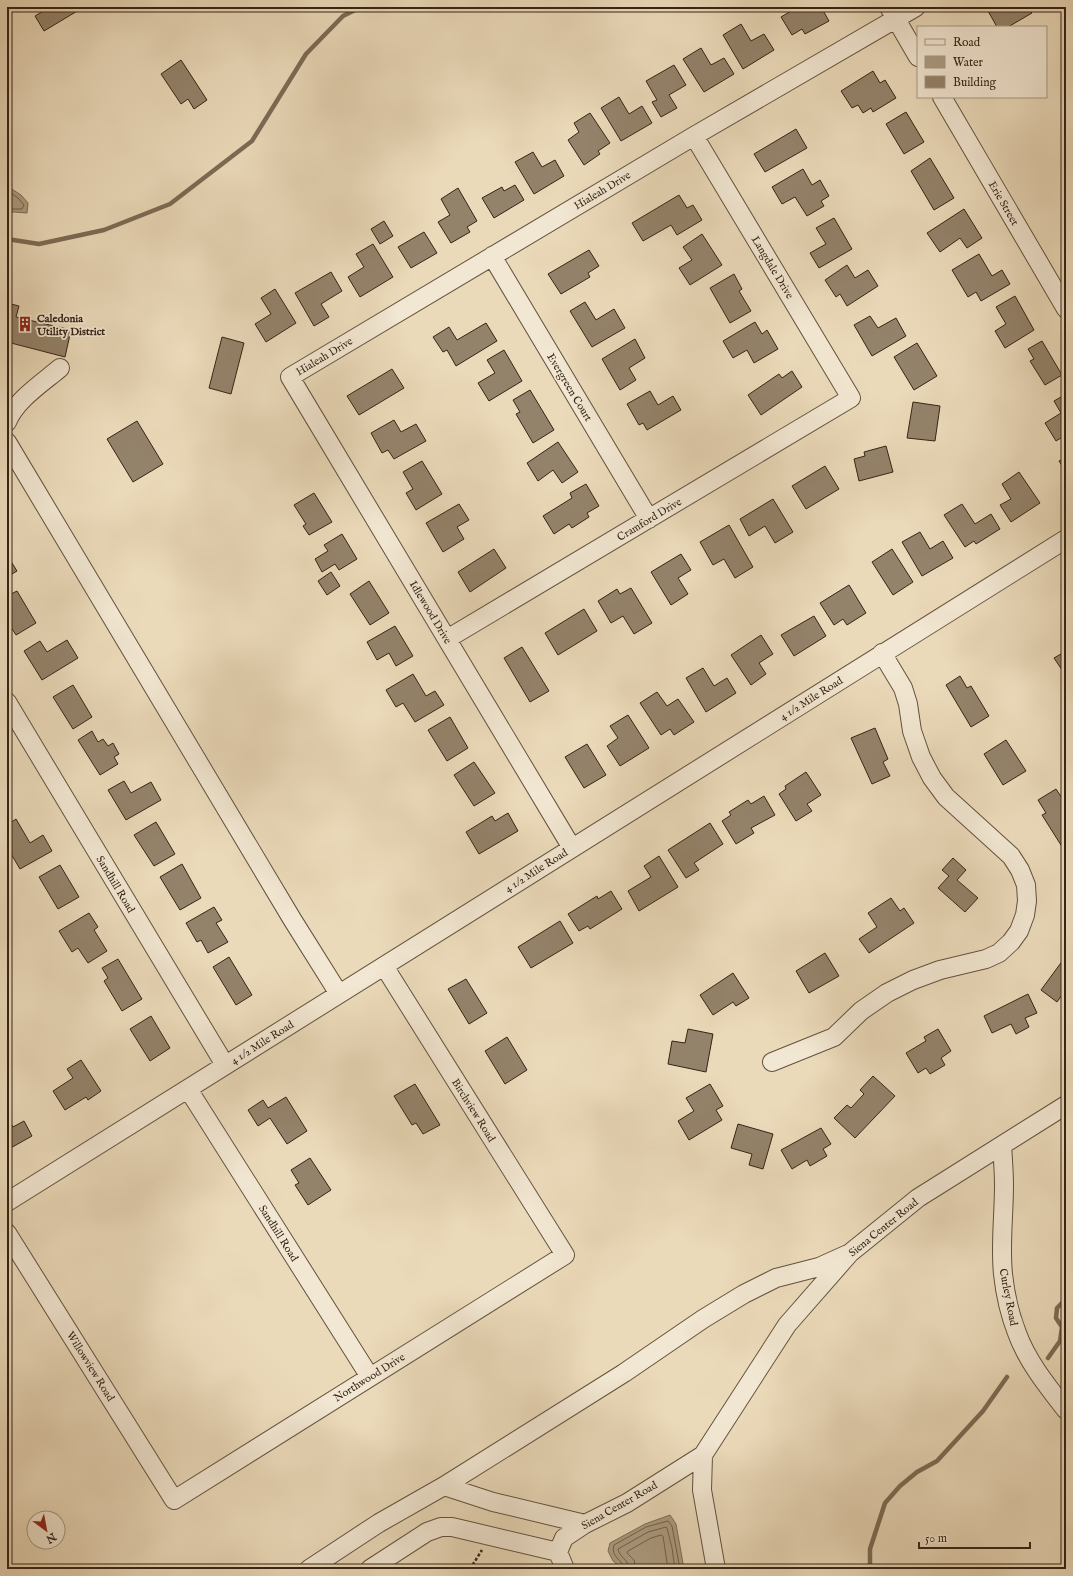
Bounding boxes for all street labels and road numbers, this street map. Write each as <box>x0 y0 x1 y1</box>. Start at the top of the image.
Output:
street label: Hialeah Drive <box>572 168 633 213</box>
street label: Erie Street <box>985 179 1022 229</box>
street label: Langdale Drive <box>748 233 796 302</box>
street label: Hialeah Drive <box>294 334 355 379</box>
street label: Evergreen Court <box>543 351 595 424</box>
street label: Cramford Drive <box>615 495 684 545</box>
street label: Idlewood Drive <box>406 578 455 647</box>
street label: 4 1/2 Mile Road <box>777 674 846 724</box>
street label: 4 1/2 Mile Road <box>502 846 571 896</box>
street label: Sandhill Road <box>93 853 138 916</box>
street label: 4 1/2 Mile Road <box>228 1018 297 1068</box>
street label: Birchview Road <box>448 1076 498 1145</box>
street label: Siena Center Road <box>846 1195 921 1260</box>
street label: Sandhill Road <box>255 1203 301 1265</box>
street label: Curley Road <box>996 1267 1020 1327</box>
street label: Willowview Road <box>63 1329 117 1404</box>
street label: Northwood Drive <box>331 1350 408 1405</box>
street label: Siena Center Road <box>579 1478 660 1533</box>

